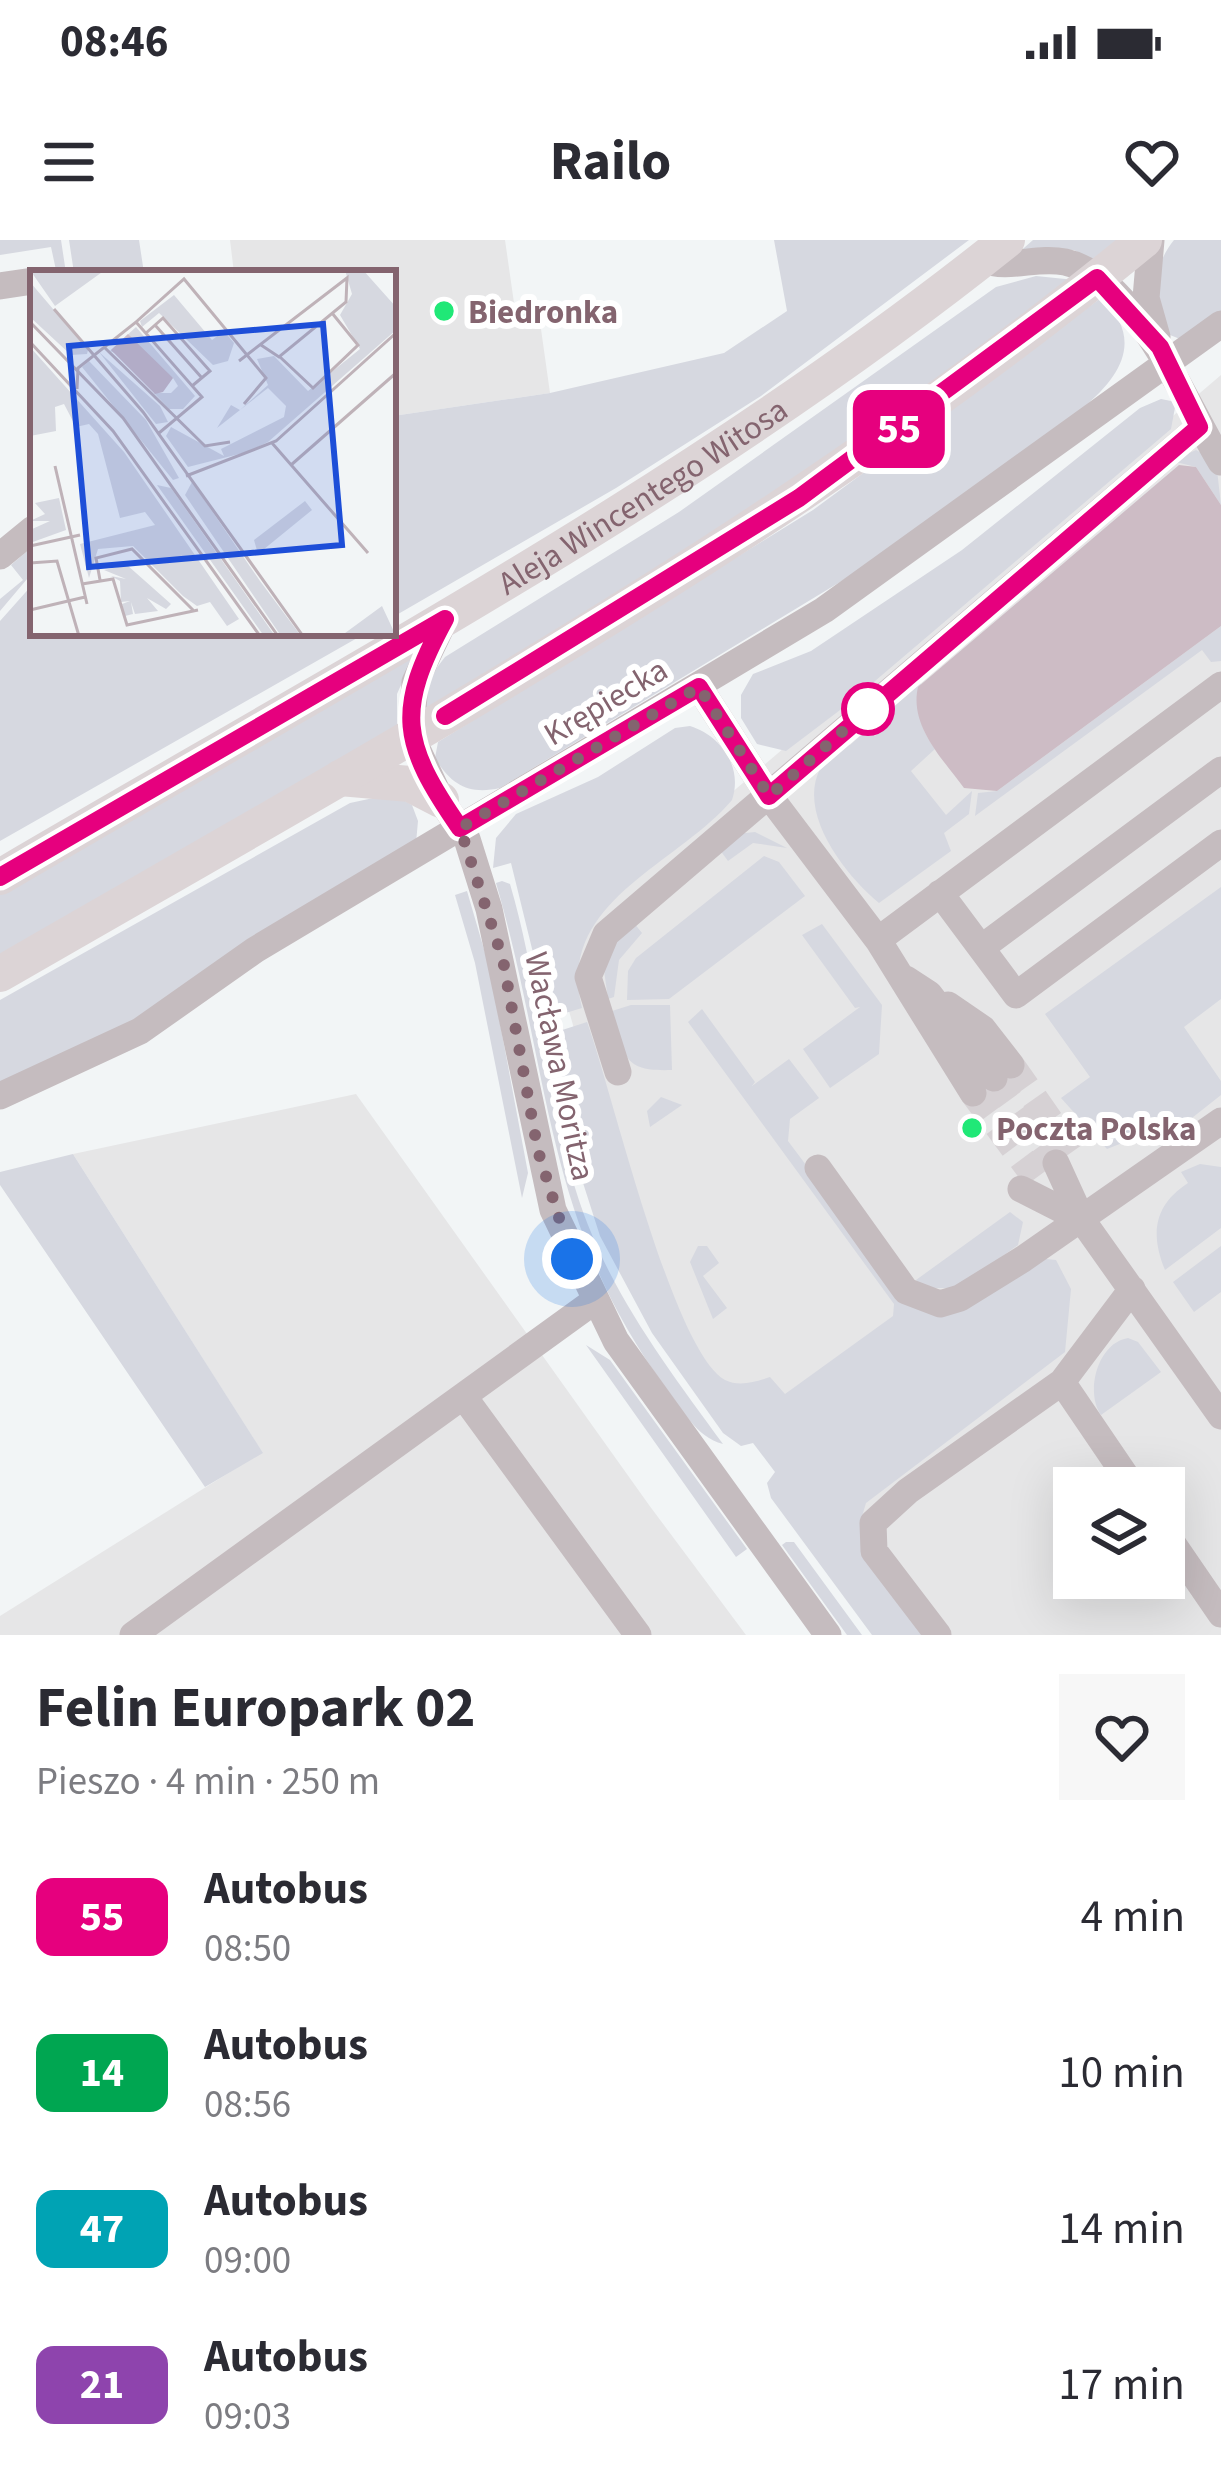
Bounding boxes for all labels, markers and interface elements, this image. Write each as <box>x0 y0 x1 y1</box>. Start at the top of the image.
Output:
text: 08:46 <box>60 10 169 74</box>
text: Railo <box>550 124 671 201</box>
icon: menu <box>36 129 102 195</box>
icon: heart <box>1119 129 1185 195</box>
inset map <box>30 270 396 636</box>
place label: Biedronka <box>468 289 618 336</box>
marker: Biedronka <box>431 298 457 324</box>
street label: Aleja Wincentego Witosa <box>489 387 797 607</box>
line badge: 55 <box>845 390 953 468</box>
text: 55 <box>877 399 921 459</box>
street label: Krępiecka <box>535 647 677 758</box>
unlabelled marker <box>843 684 893 734</box>
street label: Wacława Moritza <box>512 948 607 1185</box>
place label: Poczta Polska <box>996 1106 1196 1153</box>
marker: Poczta Polska <box>959 1115 985 1141</box>
your location <box>542 1229 602 1289</box>
map controls <box>1053 1467 1185 1599</box>
button: layers <box>1053 1467 1185 1599</box>
text: Felin Europark 02 <box>36 1668 475 1749</box>
button: heart <box>1059 1674 1185 1800</box>
text: Pieszo · 4 min · 250 m <box>36 1754 380 1810</box>
text: Autobus <box>204 1857 368 1921</box>
text: 4 min <box>1081 1885 1185 1949</box>
text: 55 <box>80 1887 124 1947</box>
text: 08:50 <box>204 1921 291 1977</box>
text: Autobus <box>204 2013 368 2077</box>
text: 10 min <box>1058 2041 1185 2105</box>
text: 14 <box>80 2043 124 2103</box>
text: 08:56 <box>204 2077 291 2133</box>
text: Autobus <box>204 2169 368 2233</box>
text: 14 min <box>1058 2197 1185 2261</box>
text: 47 <box>80 2199 124 2259</box>
text: 09:00 <box>204 2233 291 2289</box>
text: Autobus <box>204 2325 368 2389</box>
text: 17 min <box>1058 2353 1185 2417</box>
text: 21 <box>80 2355 124 2415</box>
text: 09:03 <box>204 2389 291 2445</box>

